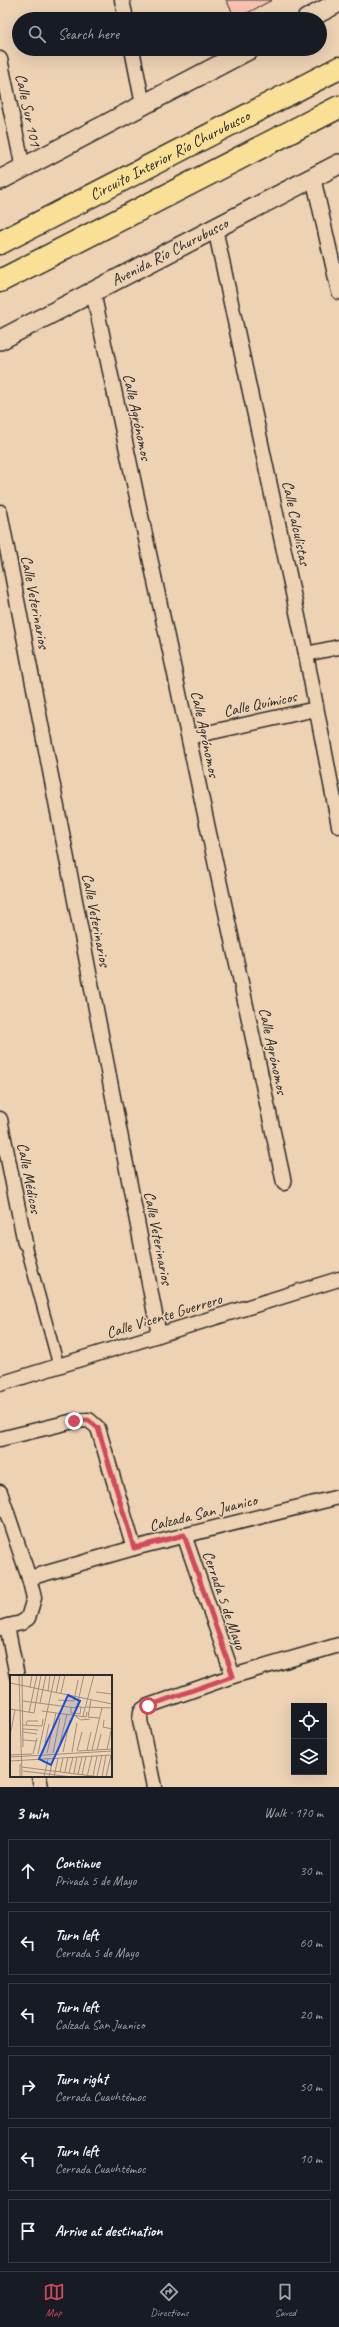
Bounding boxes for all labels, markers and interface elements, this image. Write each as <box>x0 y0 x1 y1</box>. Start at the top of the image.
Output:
search box <box>12 12 327 56</box>
icon: search <box>26 23 48 45</box>
text: Search here <box>58 25 119 44</box>
street label: Calle Sur 101 <box>11 72 46 149</box>
street label: Circuito Interior Río Churubusco <box>86 105 255 205</box>
street label: Avenida Río Churubusco <box>108 212 233 291</box>
street label: Calle Agrónomos <box>118 372 156 464</box>
street label: Calle Calculistas <box>277 479 315 569</box>
street label: Calle Veterinarios <box>16 554 54 652</box>
street label: Calle Químicos <box>222 686 300 722</box>
street label: Calle Agrónomos <box>186 689 224 781</box>
street label: Calle Veterinarios <box>77 872 115 970</box>
street label: Calle Agrónomos <box>254 1006 292 1098</box>
street label: Calle Médicos <box>12 1141 46 1217</box>
street label: Calle Veterinarios <box>139 1190 177 1288</box>
street label: Calle Vicente Guerrero <box>104 1289 225 1343</box>
route end <box>65 1412 83 1430</box>
street label: Calzada San Juanico <box>147 1489 261 1536</box>
street label: Cerrada 5 de Mayo <box>198 1548 251 1653</box>
inset map <box>10 1675 112 1777</box>
route start <box>139 1697 157 1715</box>
map controls <box>291 1703 327 1775</box>
button: locate <box>291 1703 327 1739</box>
button: layers <box>291 1739 327 1775</box>
text: 3 min <box>16 1803 49 1824</box>
text: Walk · 170 m <box>264 1805 323 1821</box>
text: Continue <box>55 1854 100 1873</box>
icon: ahead <box>17 1860 39 1882</box>
text: 30 m <box>300 1863 322 1879</box>
text: Privada 5 de Mayo <box>55 1873 136 1889</box>
text: Turn left <box>55 1926 98 1945</box>
icon: left <box>17 1932 39 1954</box>
text: 60 m <box>300 1935 322 1951</box>
text: Cerrada 5 de Mayo <box>55 1945 139 1961</box>
text: Turn left <box>55 1998 98 2017</box>
icon: left <box>17 2004 39 2026</box>
text: 20 m <box>300 2007 322 2023</box>
text: Calzada San Juanico <box>55 2017 145 2033</box>
text: Turn right <box>55 2070 108 2089</box>
icon: right <box>17 2076 39 2098</box>
text: 50 m <box>300 2079 322 2095</box>
text: Cerrada Cuauhtémoc <box>55 2089 146 2105</box>
text: Turn left <box>55 2142 98 2161</box>
icon: left <box>17 2148 39 2170</box>
text: 10 m <box>300 2151 322 2167</box>
text: Cerrada Cuauhtémoc <box>55 2161 146 2177</box>
icon: arrive <box>17 2220 39 2242</box>
text: Arrive at destination <box>55 2222 162 2241</box>
tab: Map <box>43 2281 65 2319</box>
tab: Directions <box>150 2281 189 2319</box>
tab: Saved <box>274 2281 296 2319</box>

